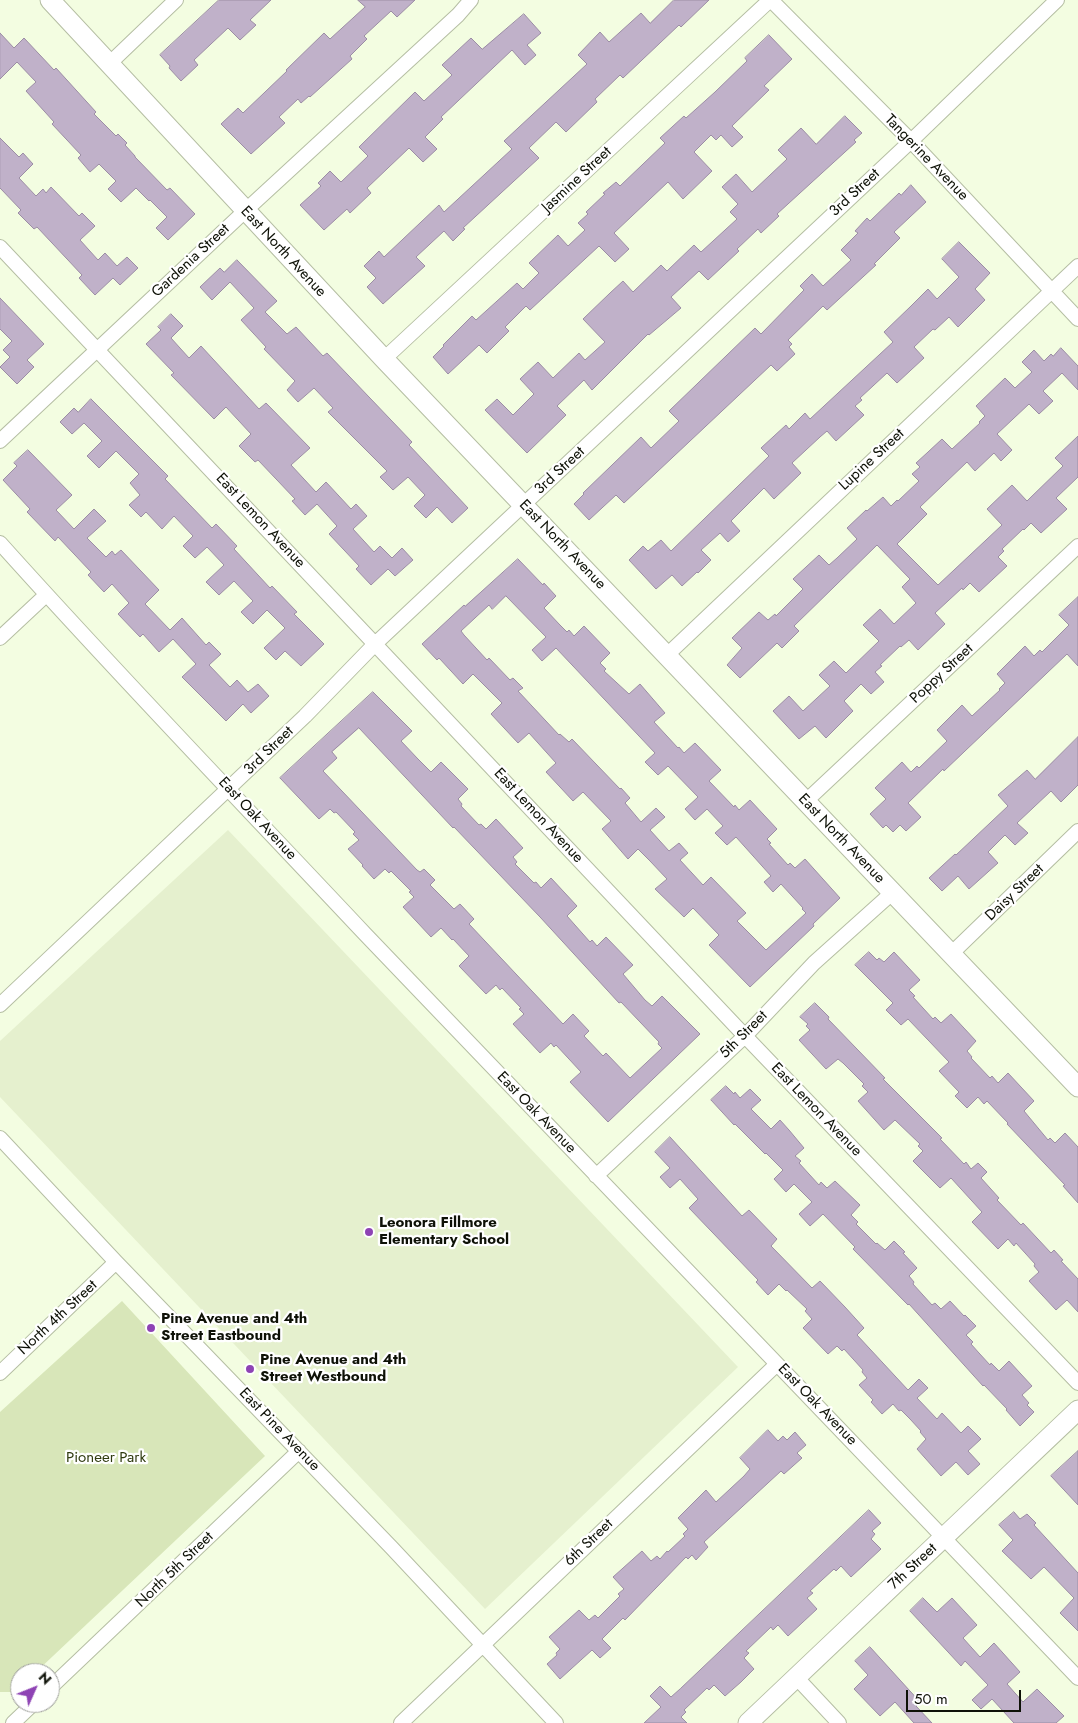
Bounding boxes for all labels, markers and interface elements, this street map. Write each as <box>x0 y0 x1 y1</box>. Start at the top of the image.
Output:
street label: Tangerine Avenue <box>880 111 972 205</box>
street label: Jasmine Street <box>539 143 615 217</box>
street label: 3rd Street <box>826 165 884 221</box>
street label: East North Avenue <box>236 203 330 301</box>
street label: Gardenia Street <box>148 220 234 302</box>
street label: Lupine Street <box>836 425 908 495</box>
street label: 3rd Street <box>531 443 589 499</box>
street label: East Lemon Avenue <box>211 470 309 572</box>
street label: East North Avenue <box>515 497 609 593</box>
street label: Poppy Street <box>907 640 977 708</box>
street label: 3rd Street <box>240 723 298 779</box>
street label: East Lemon Avenue <box>489 765 587 867</box>
street label: East Oak Avenue <box>214 774 300 864</box>
street label: East North Avenue <box>794 791 888 887</box>
street label: Daisy Street <box>982 861 1048 925</box>
street label: 5th Street <box>716 1007 772 1063</box>
street label: East Lemon Avenue <box>767 1059 865 1161</box>
street label: East Oak Avenue <box>493 1068 579 1158</box>
place label: Leonora Fillmore Elementary School <box>379 1214 509 1249</box>
marker: Leonora Fillmore Elementary School <box>363 1226 375 1238</box>
street label: North 4th Street <box>15 1277 101 1359</box>
place label: Pine Avenue and 4th Street Eastbound <box>161 1310 307 1345</box>
marker: Pine Avenue and 4th Street Eastbound <box>145 1322 157 1334</box>
place label: Pine Avenue and 4th Street Westbound <box>260 1351 406 1386</box>
street label: East Oak Avenue <box>774 1360 860 1450</box>
marker: Pine Avenue and 4th Street Westbound <box>244 1363 256 1375</box>
street label: East Pine Avenue <box>235 1385 323 1475</box>
park label: Pioneer Park <box>66 1449 146 1467</box>
street label: 6th Street <box>561 1516 617 1570</box>
street label: North 5th Street <box>132 1528 218 1612</box>
street label: 7th Street <box>885 1540 941 1594</box>
north arrow <box>10 1663 60 1713</box>
text: N <box>34 1667 56 1689</box>
scale bar <box>908 1680 1023 1712</box>
text: 50 m <box>914 1688 948 1710</box>

